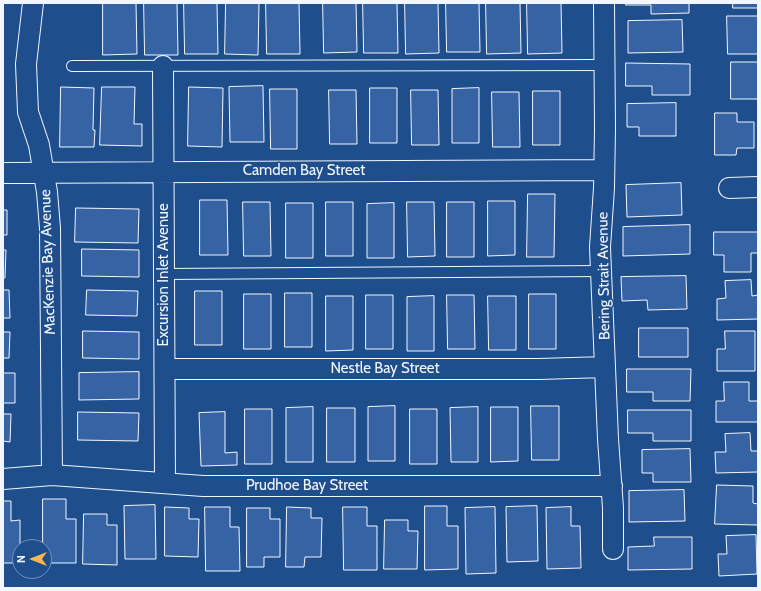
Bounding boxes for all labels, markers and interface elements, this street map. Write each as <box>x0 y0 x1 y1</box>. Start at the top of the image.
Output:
street label: Camden Bay Street <box>243 162 365 180</box>
street label: MacKenzie Bay Avenue <box>36 189 60 335</box>
street label: Excursion Inlet Avenue <box>155 203 173 347</box>
street label: Bering Strait Avenue <box>594 212 614 340</box>
street label: Nestle Bay Street <box>330 360 440 378</box>
street label: Prudhoe Bay Street <box>246 477 368 495</box>
north arrow <box>12 539 52 579</box>
text: N <box>14 555 28 563</box>

